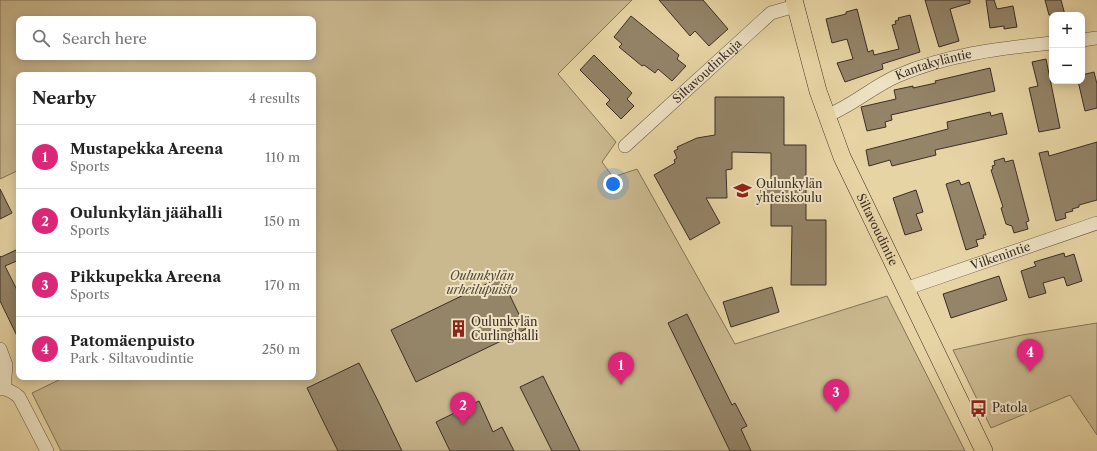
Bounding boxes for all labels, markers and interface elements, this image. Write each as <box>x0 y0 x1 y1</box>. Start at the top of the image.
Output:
map controls <box>1049 12 1085 84</box>
button: + <box>1049 12 1085 48</box>
search box <box>16 16 316 60</box>
icon: search <box>30 27 52 49</box>
text: Search here <box>62 29 147 48</box>
street label: Siltavoudinkuja <box>669 35 745 106</box>
street label: Kantakyläntie <box>893 46 973 83</box>
button: − <box>1049 48 1085 84</box>
text: Nearby <box>32 88 96 108</box>
text: 4 results <box>249 90 300 106</box>
text: Mustapekka Areena <box>70 139 223 158</box>
text: 1 <box>42 149 48 165</box>
text: 110 m <box>265 149 300 165</box>
text: Sports <box>70 158 109 174</box>
your location <box>603 174 623 194</box>
place label: Oulunkylän yhteiskoulu <box>755 176 823 205</box>
school or university icon: Oulunkylän yhteiskoulu <box>733 181 753 201</box>
street label: Siltavoudintie <box>854 191 902 268</box>
text: Oulunkylän jäähalli <box>70 203 223 222</box>
text: 2 <box>41 213 49 229</box>
text: 150 m <box>264 213 300 229</box>
text: Sports <box>70 222 109 238</box>
street label: Vilkenintie <box>967 238 1033 273</box>
text: Pikkupekka Areena <box>70 267 221 286</box>
park label: Oulunkylän urheilupuisto <box>446 268 518 297</box>
text: 3 <box>41 277 49 293</box>
text: 170 m <box>264 277 300 293</box>
text: Sports <box>70 286 109 302</box>
place label: Oulunkylän Curlinghalli <box>471 314 539 343</box>
building icon: Oulunkylän Curlinghalli <box>448 319 468 339</box>
text: Patomäenpuisto <box>70 331 195 350</box>
pin: 4 <box>1017 339 1043 372</box>
text: 4 <box>41 341 49 357</box>
text: 250 m <box>262 341 300 357</box>
text: Park · Siltavoudintie <box>70 350 194 366</box>
pin: 1 <box>608 352 634 385</box>
pin: 3 <box>823 379 849 412</box>
pin: 2 <box>450 392 476 425</box>
bus stop icon: Patola <box>969 398 989 418</box>
place label: Patola <box>992 400 1028 415</box>

